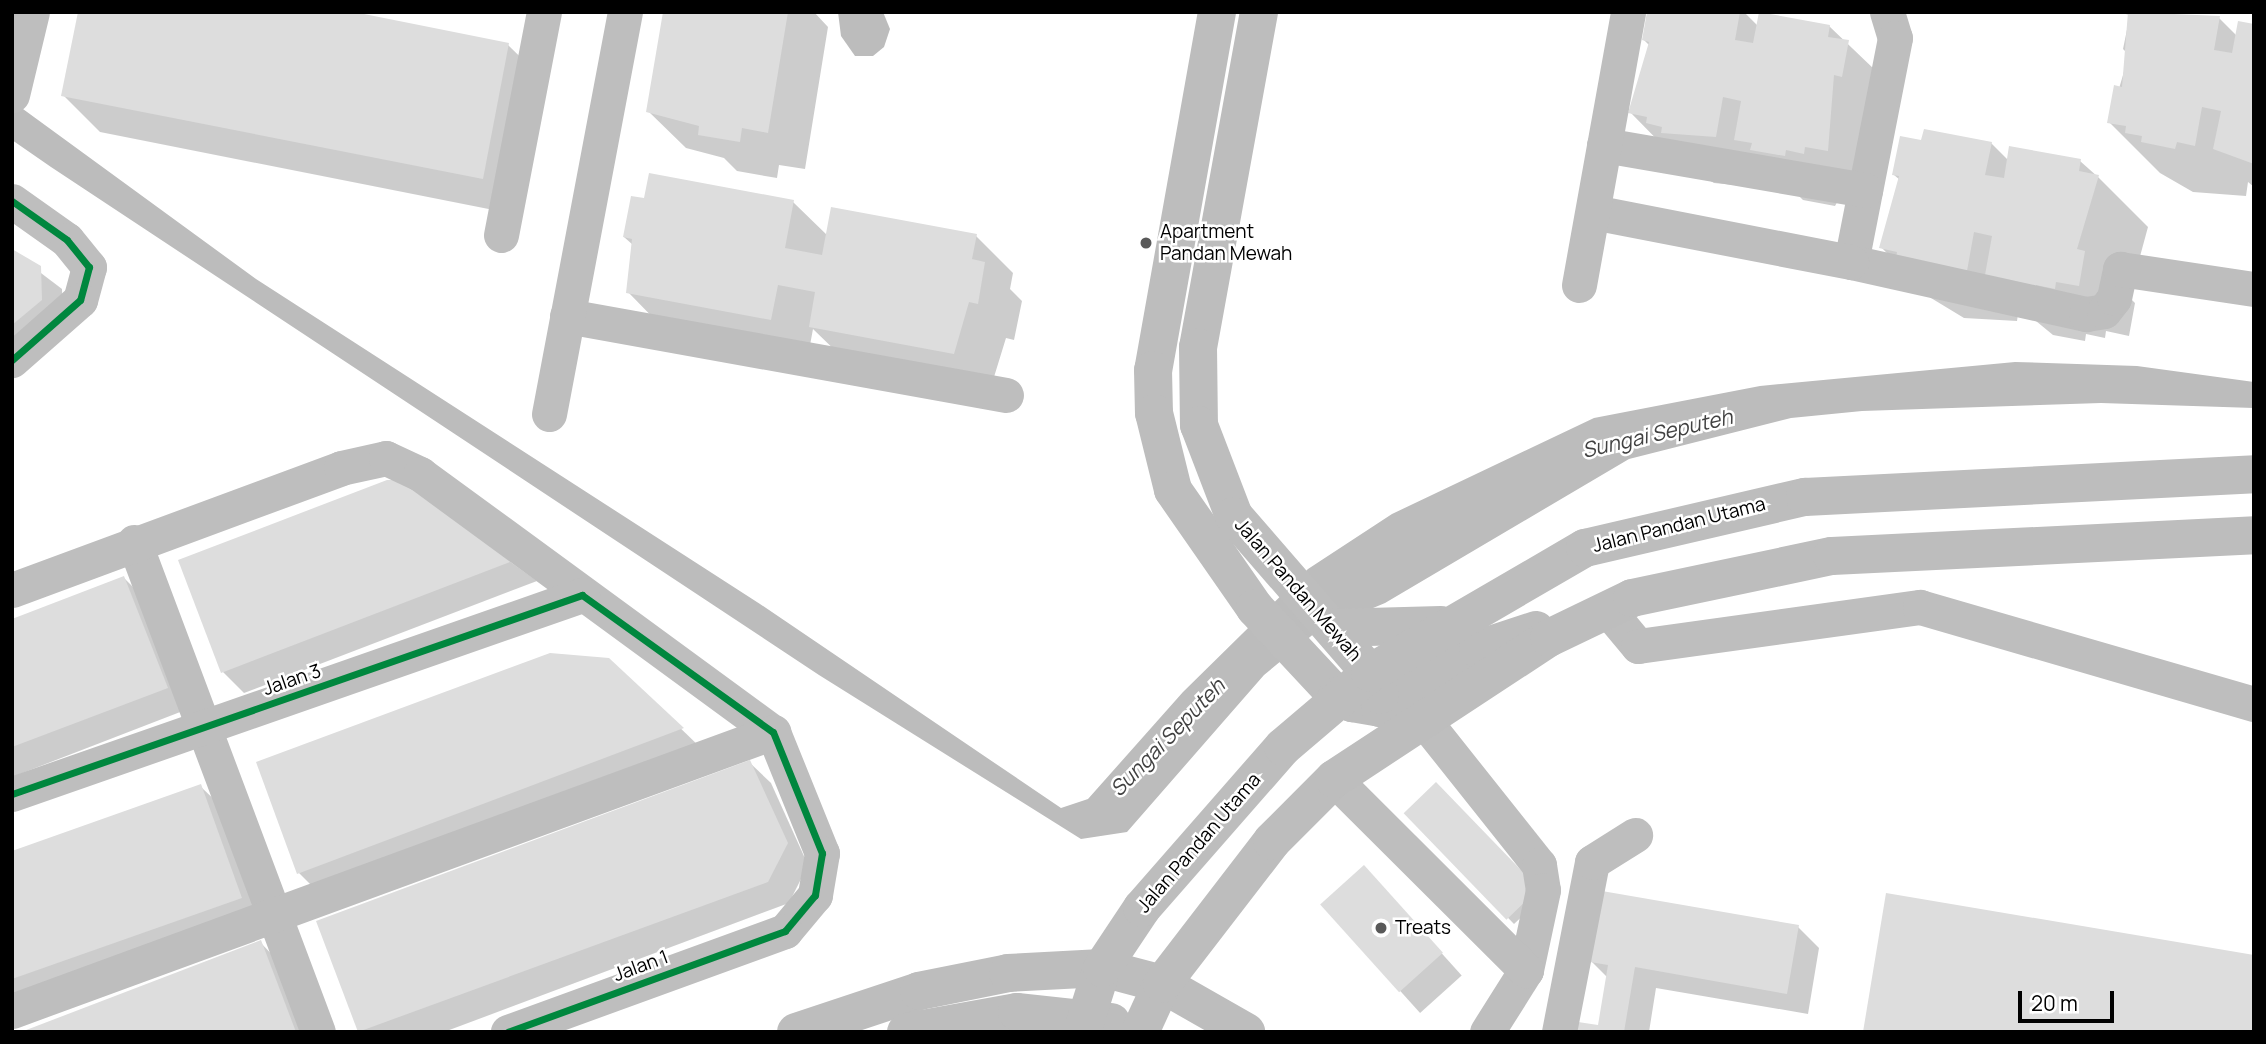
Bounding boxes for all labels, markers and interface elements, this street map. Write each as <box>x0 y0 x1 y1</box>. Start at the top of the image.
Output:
place label: Apartment Pandan Mewah <box>1160 221 1292 265</box>
marker: Apartment Pandan Mewah <box>1138 235 1154 251</box>
water label: Sungai Seputeh <box>1579 403 1735 463</box>
street label: Jalan Pandan Utama <box>1590 492 1768 558</box>
street label: Jalan Pandan Mewah <box>1230 514 1366 666</box>
street label: Jalan 3 <box>260 659 324 701</box>
water label: Sungai Seputeh <box>1105 673 1229 801</box>
street label: Jalan Pandan Utama <box>1132 769 1266 917</box>
place label: Treats <box>1395 917 1451 939</box>
marker: Treats <box>1373 920 1389 936</box>
street label: Jalan 1 <box>610 946 672 986</box>
scale bar <box>2021 978 2117 1022</box>
text: 20 m <box>2031 989 2078 1017</box>

